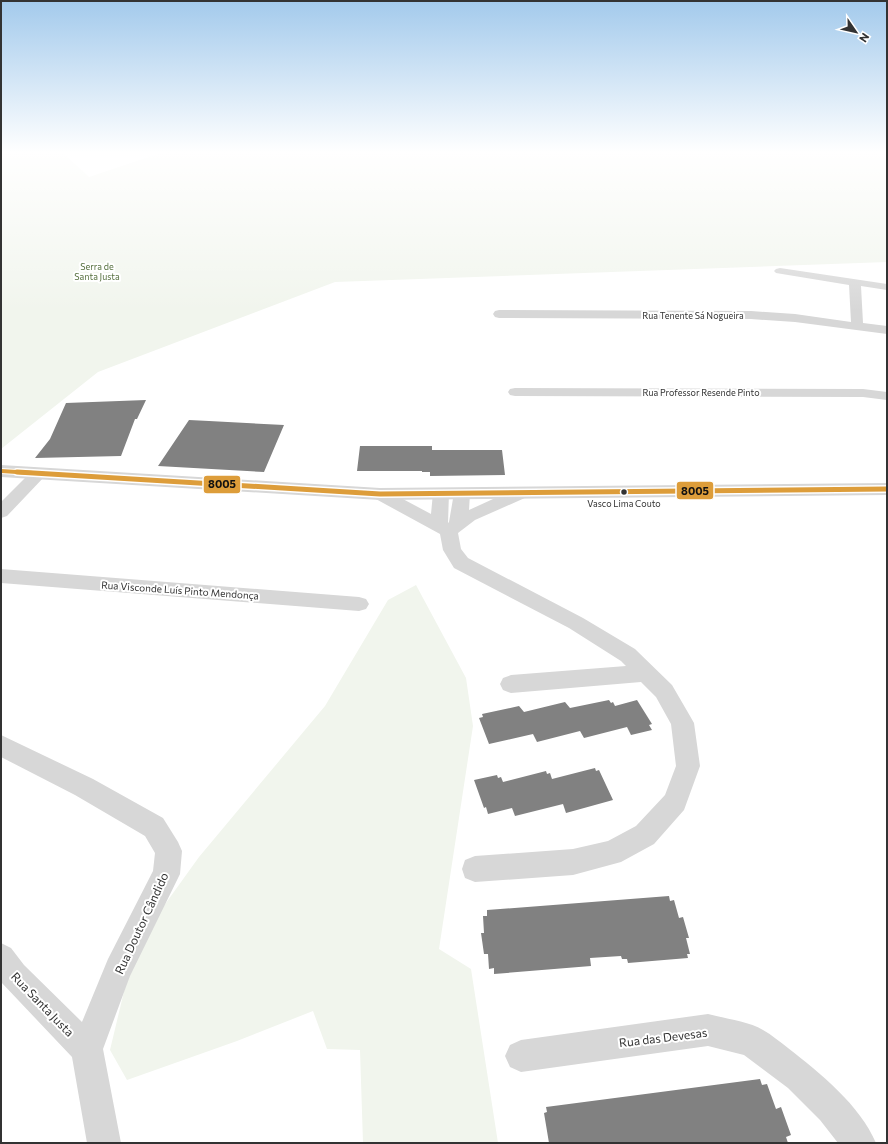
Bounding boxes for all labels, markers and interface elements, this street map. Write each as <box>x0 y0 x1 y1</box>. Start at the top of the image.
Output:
north arrow <box>836 12 876 52</box>
text: N <box>857 31 872 45</box>
park label: Serra de Santa Justa <box>74 261 120 282</box>
street label: Rua Tenente Sá Nogueira <box>642 310 744 321</box>
street label: Rua Professor Resende Pinto <box>642 387 760 398</box>
line badge: 8005 <box>203 475 241 494</box>
text: 8005 <box>208 477 236 490</box>
line badge: 8005 <box>676 481 714 500</box>
text: 8005 <box>681 484 709 497</box>
marker: Vasco Lima Couto <box>619 487 629 497</box>
place label: Vasco Lima Couto <box>587 498 661 509</box>
street label: Rua Visconde Luís Pinto Mendonça <box>101 579 259 601</box>
street label: Rua Doutor Cândido <box>111 870 171 976</box>
street label: Rua Santa Justa <box>8 969 77 1040</box>
street label: Rua das Devesas <box>618 1025 708 1049</box>

